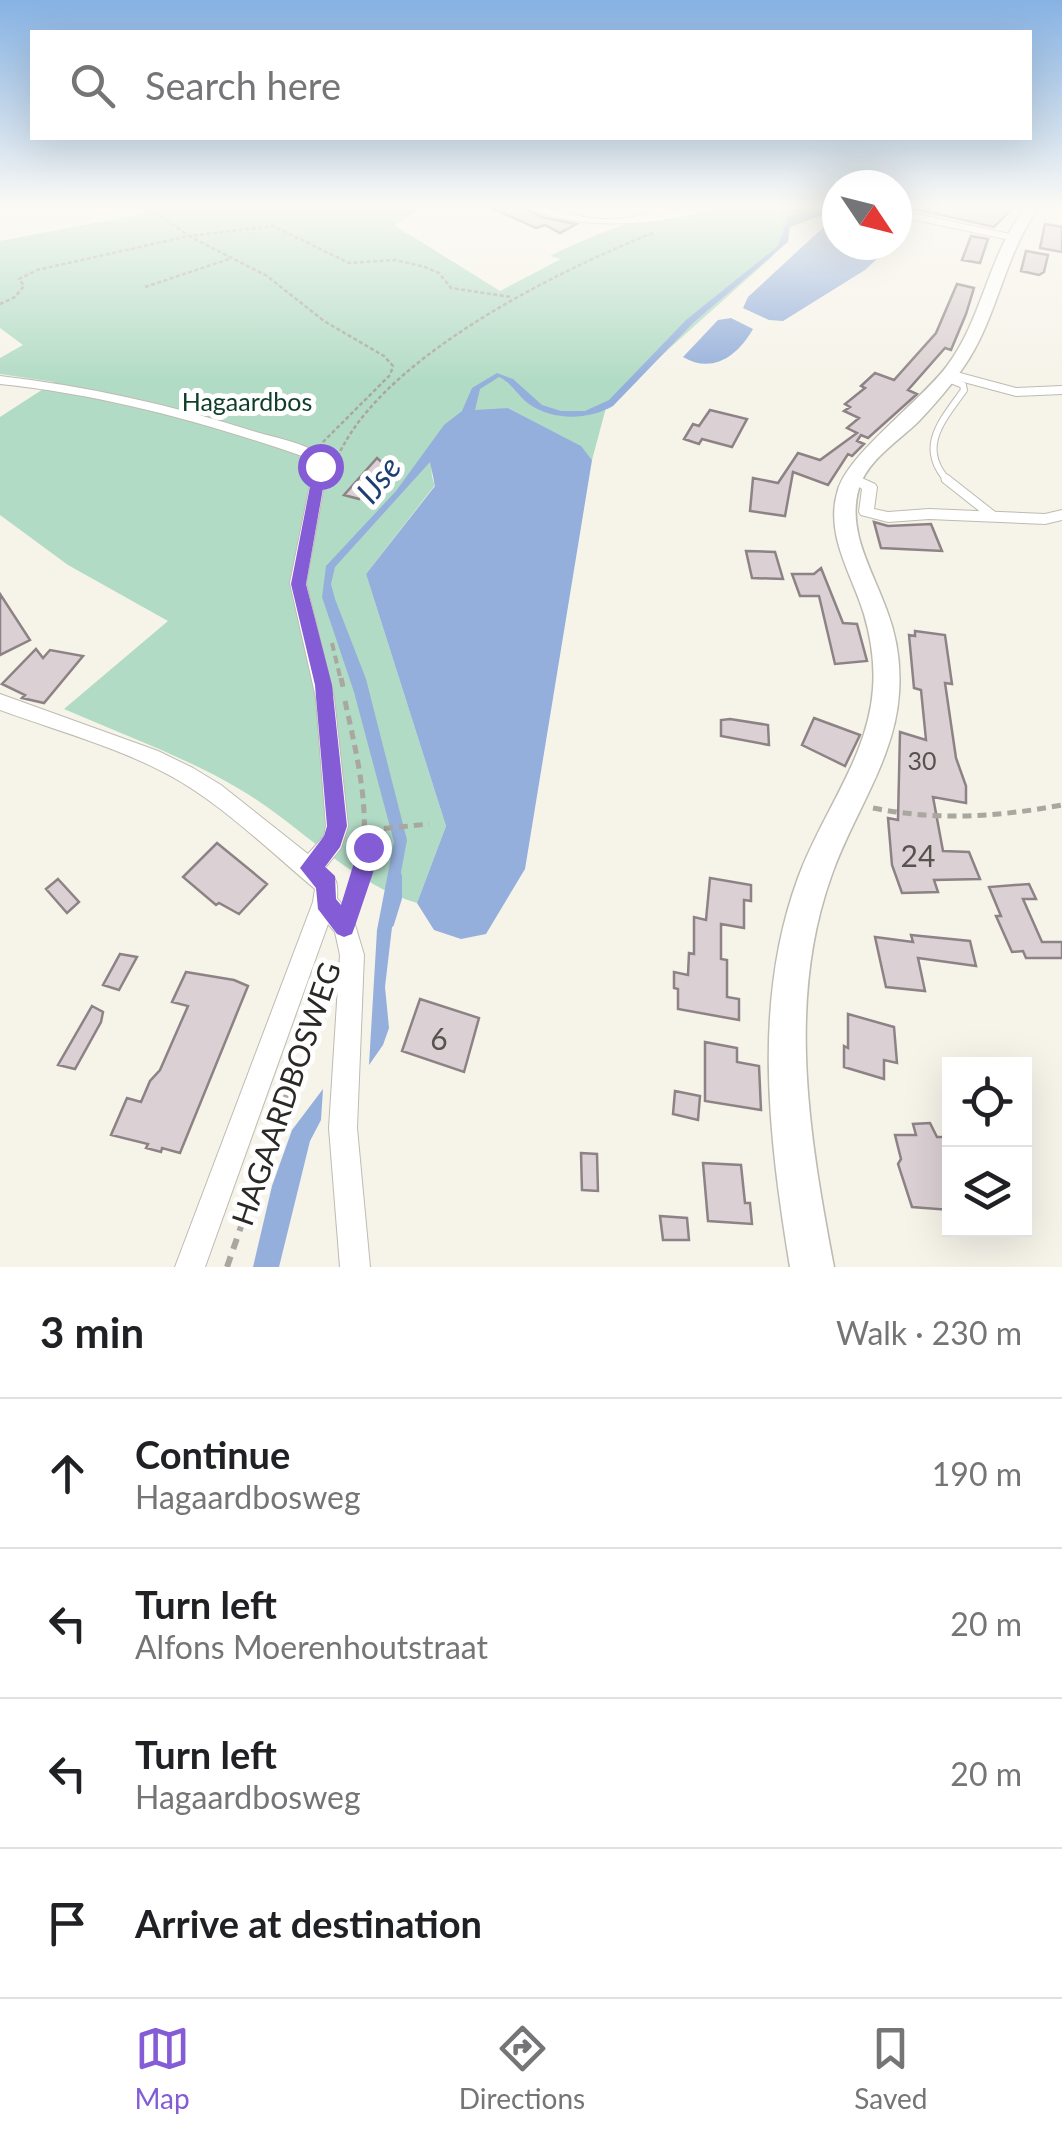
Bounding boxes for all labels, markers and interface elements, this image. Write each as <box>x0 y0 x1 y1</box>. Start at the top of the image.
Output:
search box <box>30 30 1032 140</box>
icon: search <box>65 58 120 113</box>
text: Search here <box>145 62 341 108</box>
north arrow <box>822 170 912 260</box>
park label: Hagaardbos <box>182 386 312 416</box>
route start <box>298 444 344 490</box>
water label: IJse <box>347 448 408 510</box>
house number: 30 <box>907 745 937 775</box>
route end <box>346 825 392 871</box>
house number: 24 <box>901 837 935 873</box>
street label: HAGAARDBOSWEG <box>223 957 347 1230</box>
house number: 6 <box>430 1020 448 1056</box>
map controls <box>942 1057 1032 1237</box>
button: locate <box>942 1057 1032 1147</box>
button: layers <box>942 1147 1032 1237</box>
text: 3 min <box>40 1307 144 1357</box>
text: Walk · 230 m <box>836 1313 1022 1352</box>
text: Continue <box>135 1431 290 1477</box>
icon: ahead <box>40 1446 95 1501</box>
text: 190 m <box>932 1454 1022 1493</box>
text: Hagaardbosweg <box>135 1477 361 1516</box>
text: Turn left <box>135 1581 277 1627</box>
icon: left <box>40 1596 95 1651</box>
text: 20 m <box>950 1604 1022 1643</box>
text: Alfons Moerenhoutstraat <box>135 1627 488 1666</box>
text: Turn left <box>135 1731 277 1777</box>
icon: left <box>40 1746 95 1801</box>
text: 20 m <box>950 1754 1022 1793</box>
text: Hagaardbosweg <box>135 1777 361 1816</box>
icon: arrive <box>40 1896 95 1951</box>
text: Arrive at destination <box>135 1900 482 1946</box>
tab: Map <box>135 2021 190 2115</box>
tab: Directions <box>459 2021 585 2115</box>
tab: Saved <box>854 2021 927 2115</box>

